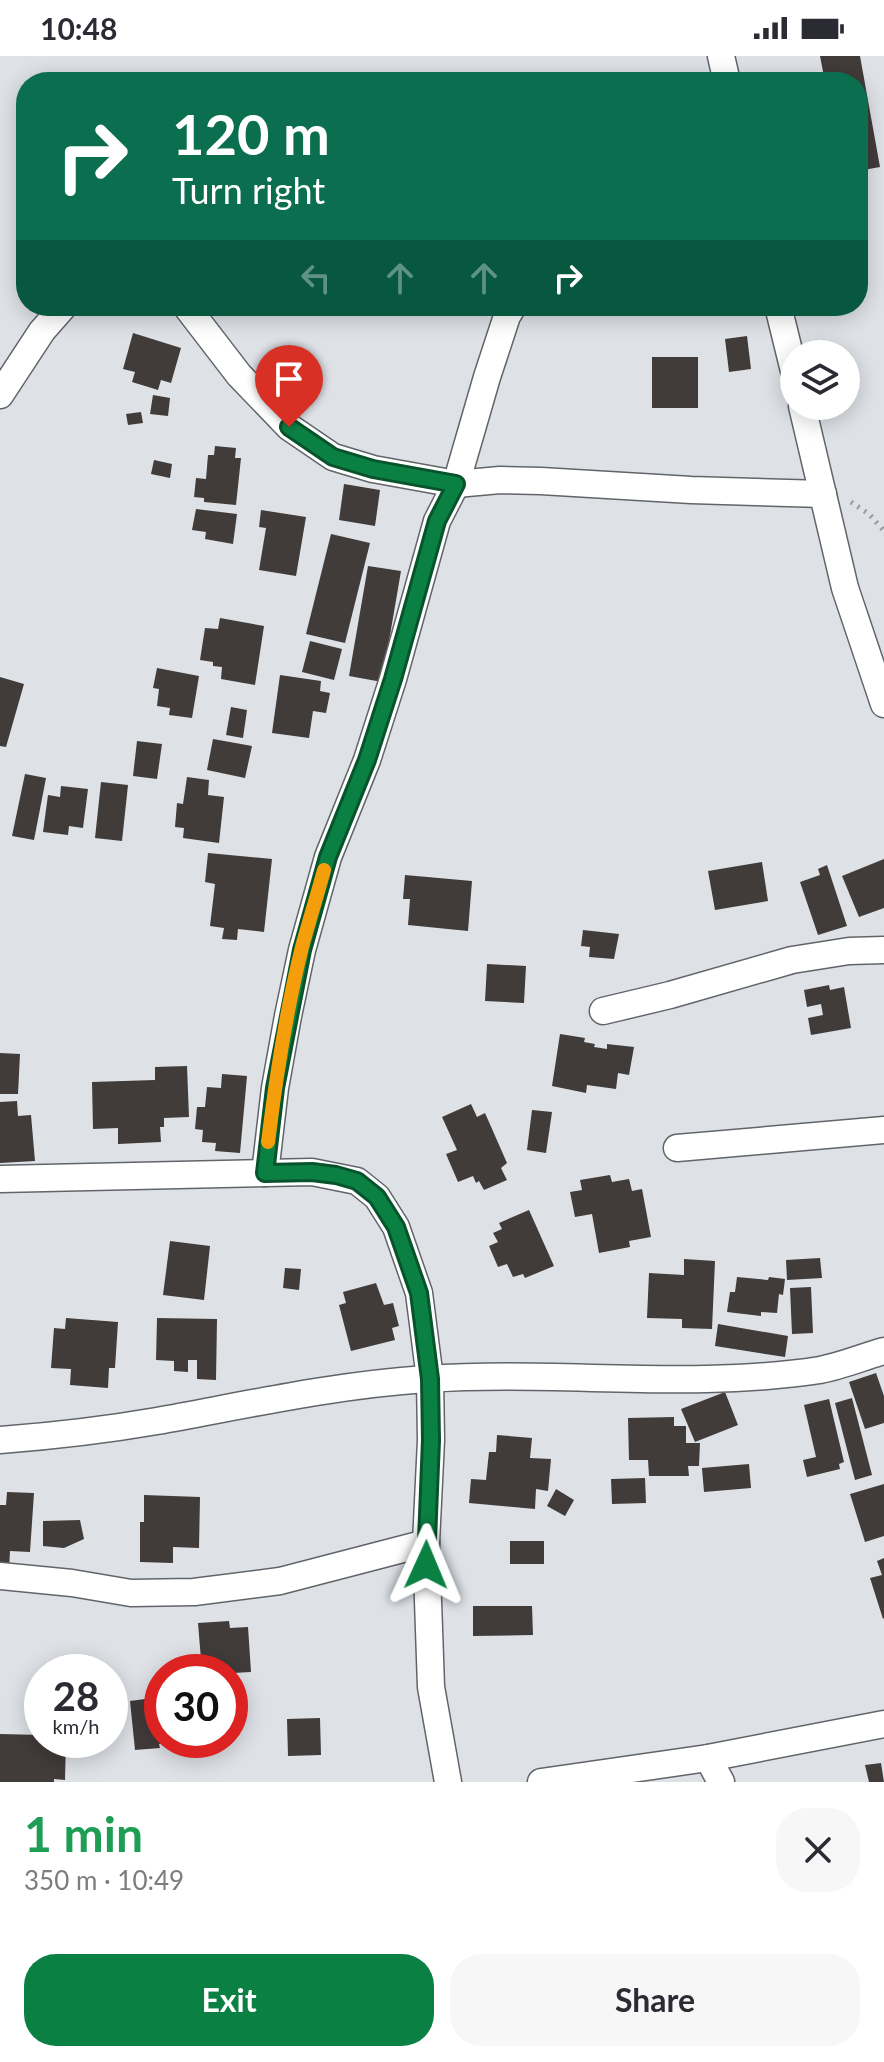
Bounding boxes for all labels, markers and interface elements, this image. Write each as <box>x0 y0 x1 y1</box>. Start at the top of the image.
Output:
text: 10:48 <box>40 10 117 46</box>
text: 120 m <box>172 100 330 167</box>
icon: right <box>40 104 144 208</box>
text: Turn right <box>172 168 325 212</box>
icon: left <box>294 256 338 300</box>
icon: ahead <box>378 256 422 300</box>
icon: ahead <box>462 256 506 300</box>
icon: right <box>546 256 590 300</box>
map controls <box>780 340 860 420</box>
button: layers <box>780 340 860 420</box>
pin <box>255 345 323 427</box>
icon: arrive <box>267 357 311 401</box>
position arrow <box>384 1523 468 1607</box>
speed limit sign: 30 <box>144 1654 248 1758</box>
text: 28 <box>53 1672 99 1720</box>
text: km/h <box>53 1714 99 1738</box>
text: 1 min <box>24 1805 143 1862</box>
button: close <box>776 1808 860 1892</box>
text: 350 m · 10:49 <box>24 1864 184 1896</box>
button: Exit <box>24 1954 434 2046</box>
button: Share <box>450 1954 860 2046</box>

